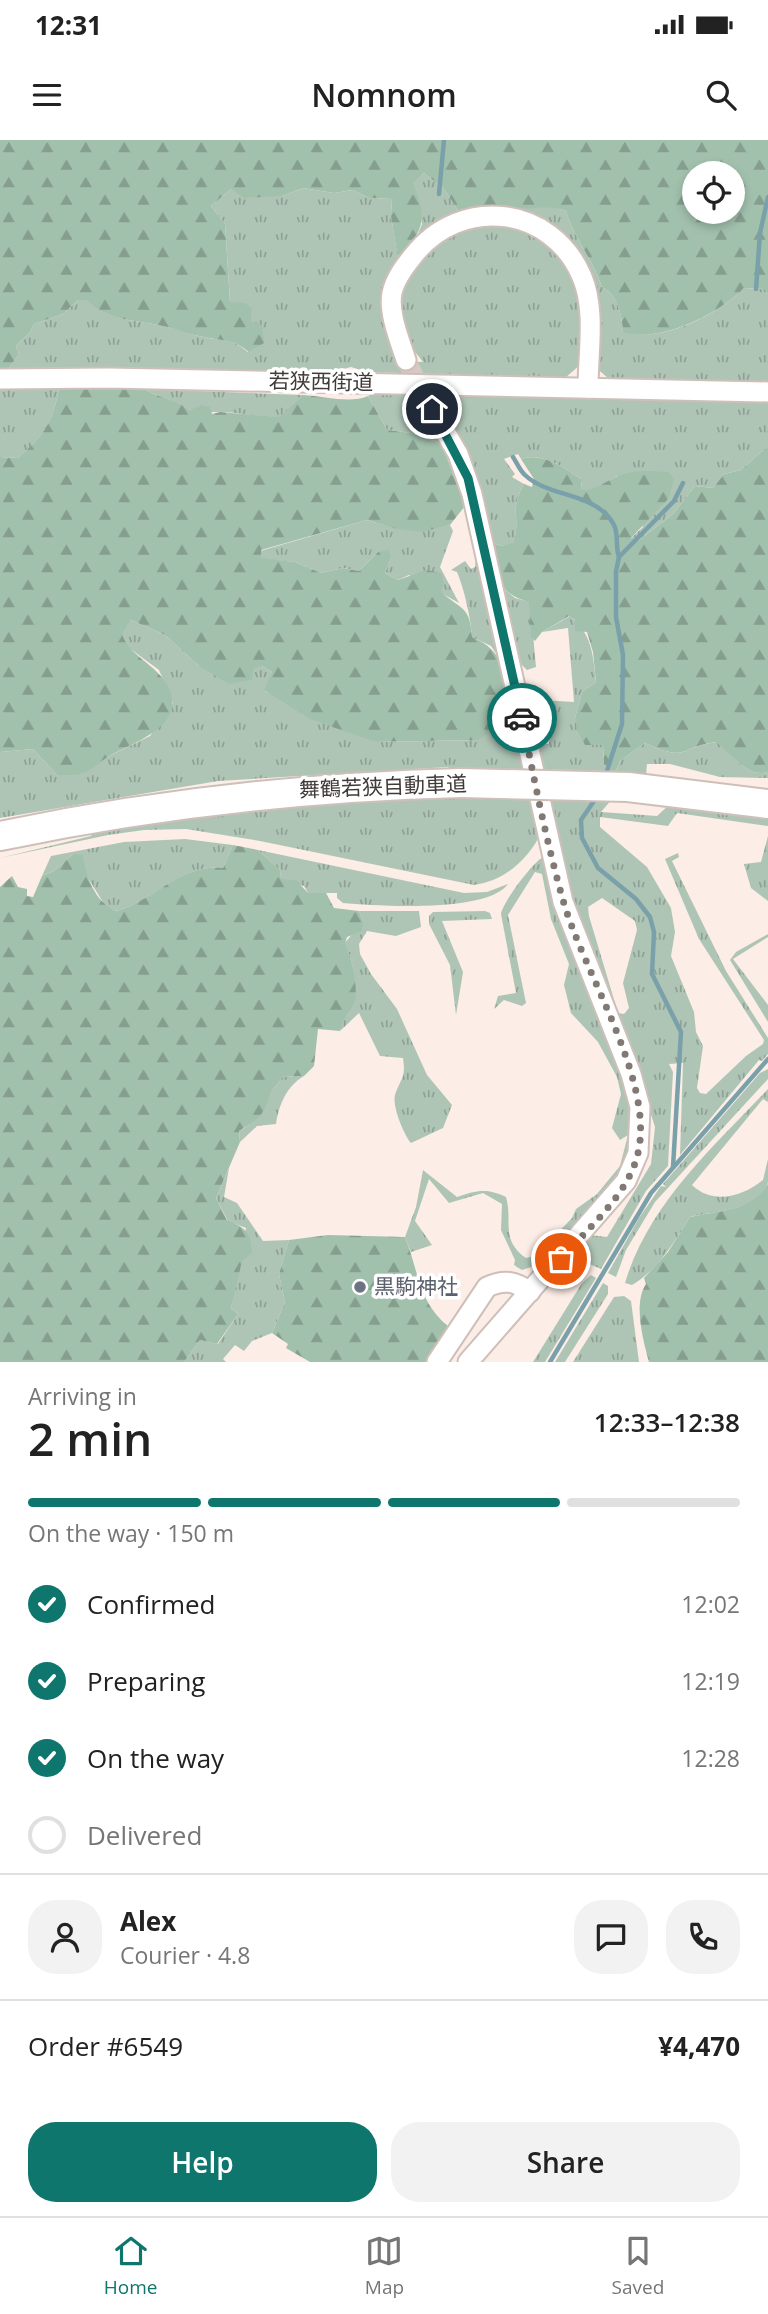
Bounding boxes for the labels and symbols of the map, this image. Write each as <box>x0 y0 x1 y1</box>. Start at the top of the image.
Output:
street label: 若狭西街道 <box>268 366 374 396</box>
pin <box>402 379 462 439</box>
courier <box>487 683 557 753</box>
street label: 舞鶴若狭自動車道 <box>299 769 467 803</box>
pin <box>531 1229 591 1289</box>
place label: 黒駒神社 <box>374 1272 458 1300</box>
marker: 黒駒神社 <box>352 1279 368 1295</box>

